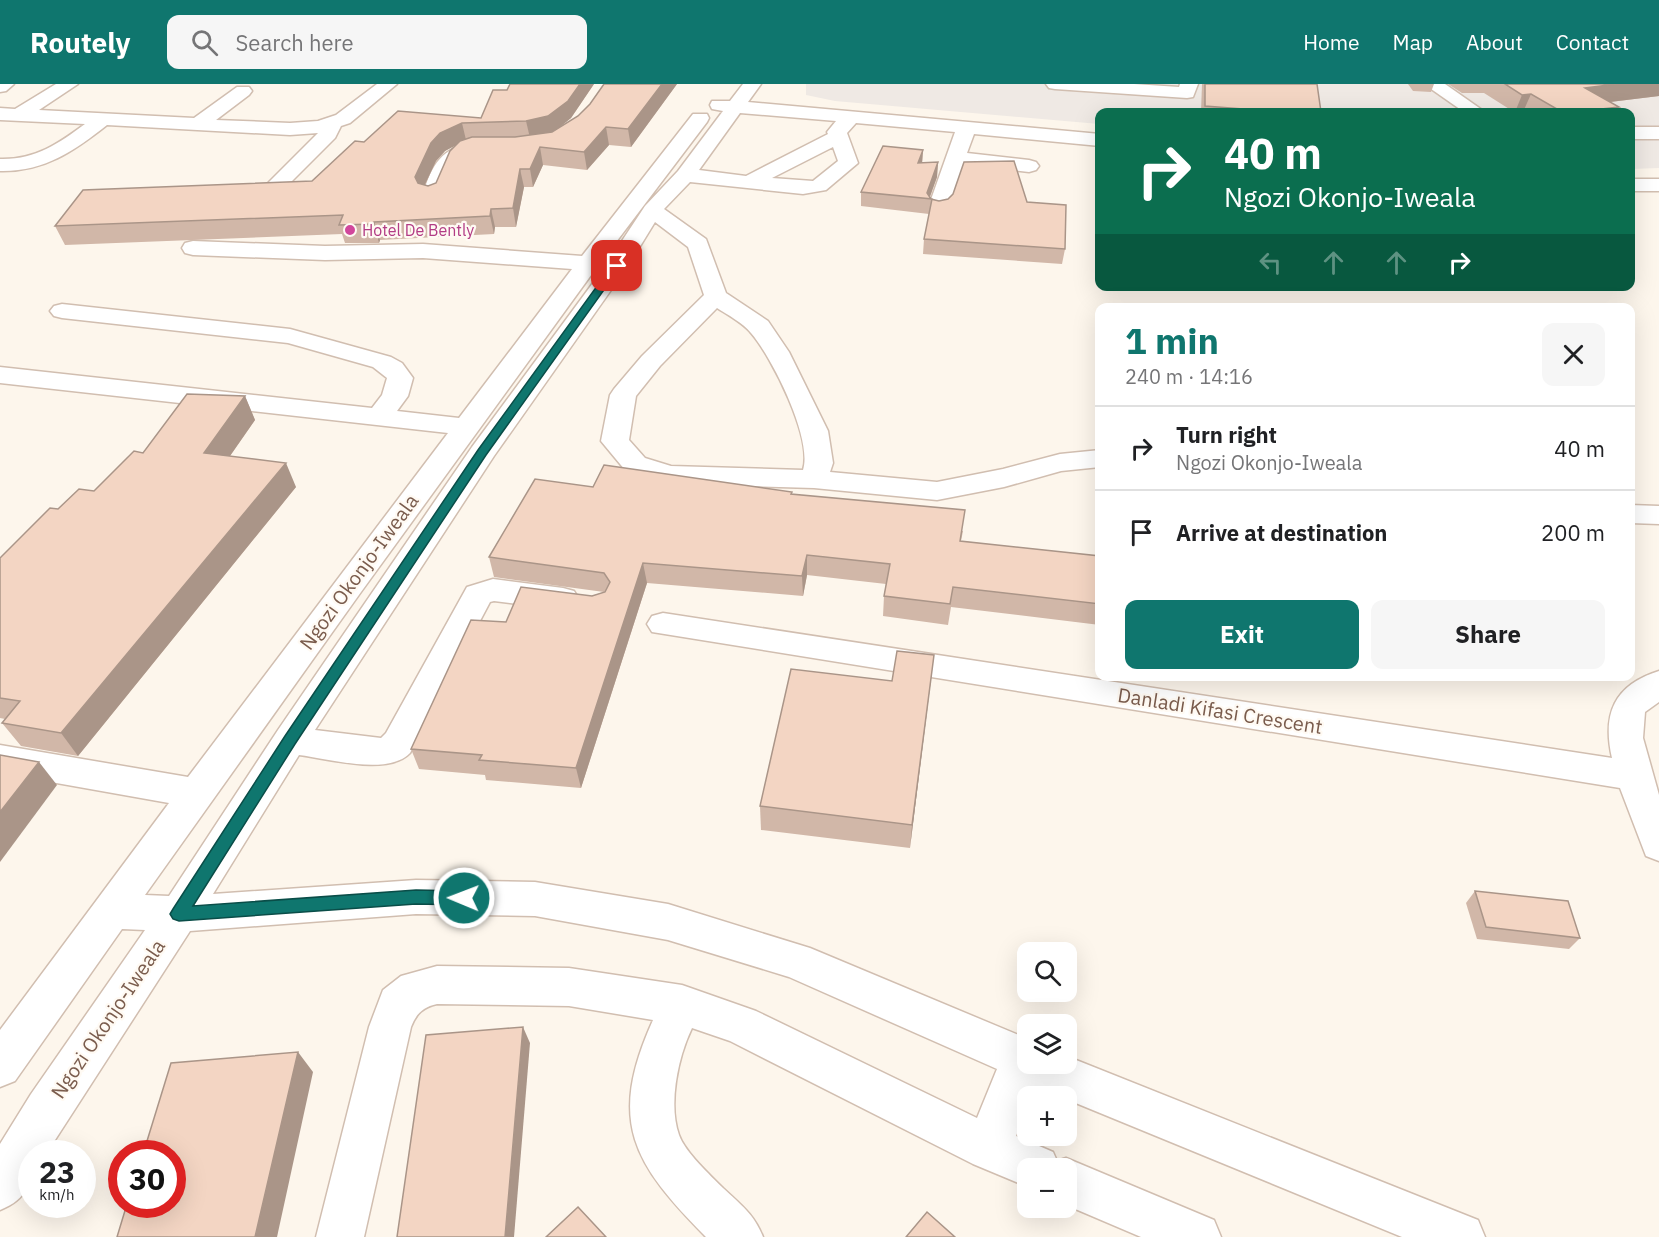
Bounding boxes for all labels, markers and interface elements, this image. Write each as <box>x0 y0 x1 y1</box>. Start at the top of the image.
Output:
search box <box>167 15 587 69</box>
text: Routely <box>30 24 131 61</box>
icon: search <box>188 26 221 59</box>
text: Search here <box>236 28 354 57</box>
text: Home <box>1303 28 1360 56</box>
text: Map <box>1393 28 1433 56</box>
text: About <box>1466 28 1523 56</box>
text: Contact <box>1556 28 1629 56</box>
text: 40 m <box>1224 126 1322 181</box>
icon: right <box>1125 132 1203 210</box>
text: Ngozi Okonjo-Iweala <box>1224 179 1476 214</box>
place label: Hotel De Bently <box>362 220 474 240</box>
marker: Hotel De Bently <box>343 223 357 237</box>
pin <box>591 240 642 291</box>
icon: left <box>1254 246 1287 279</box>
icon: ahead <box>1317 246 1350 279</box>
icon: ahead <box>1380 246 1413 279</box>
icon: right <box>1443 246 1476 279</box>
icon: arrive <box>600 249 633 282</box>
text: 1 min <box>1125 317 1219 364</box>
button: close <box>1542 323 1605 386</box>
text: 240 m · 14:16 <box>1125 363 1253 390</box>
text: Turn right <box>1176 420 1277 449</box>
icon: right <box>1125 432 1158 465</box>
text: 40 m <box>1554 434 1605 463</box>
text: Ngozi Okonjo-Iweala <box>1176 449 1362 476</box>
street label: Ngozi Okonjo-Iweala <box>293 488 424 655</box>
icon: arrive <box>1125 516 1158 549</box>
text: Arrive at destination <box>1176 518 1387 547</box>
text: 200 m <box>1541 518 1605 547</box>
button: Exit <box>1125 600 1359 669</box>
button: Share <box>1371 600 1605 669</box>
street label: Danladi Kifasi Crescent <box>1116 681 1324 740</box>
position arrow <box>432 866 496 930</box>
street label: Ngozi Okonjo-Iweala <box>44 934 171 1104</box>
map controls <box>1017 942 1077 1218</box>
button: search <box>1017 942 1077 1002</box>
button: layers <box>1017 1014 1077 1074</box>
button: + <box>1017 1086 1077 1146</box>
speed limit sign: 30 <box>108 1140 186 1218</box>
text: 23 <box>39 1152 75 1191</box>
button: − <box>1017 1158 1077 1218</box>
text: km/h <box>39 1185 75 1204</box>

